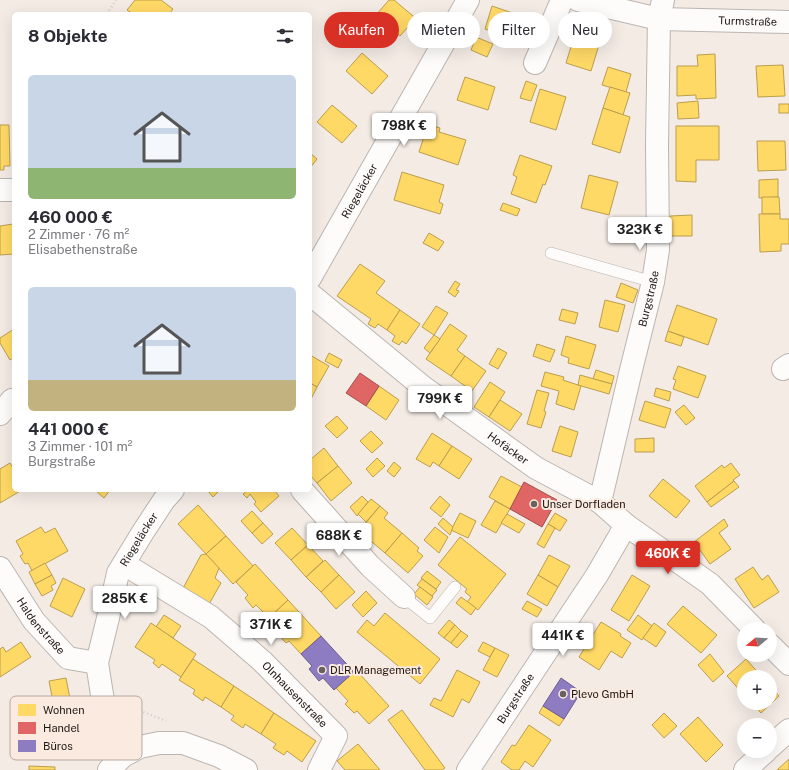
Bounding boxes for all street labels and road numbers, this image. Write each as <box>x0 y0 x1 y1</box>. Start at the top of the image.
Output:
street label: Turmstraße <box>718 14 777 28</box>
street label: Riegeläcker <box>339 162 380 221</box>
street label: Burgstraße <box>636 270 661 328</box>
street label: Hofäcker <box>485 429 531 467</box>
street label: Riegeläcker <box>118 510 160 568</box>
street label: Haldenstraße <box>15 595 67 656</box>
street label: Olnhausenstraße <box>260 659 330 730</box>
street label: Burgstraße <box>495 671 536 725</box>

